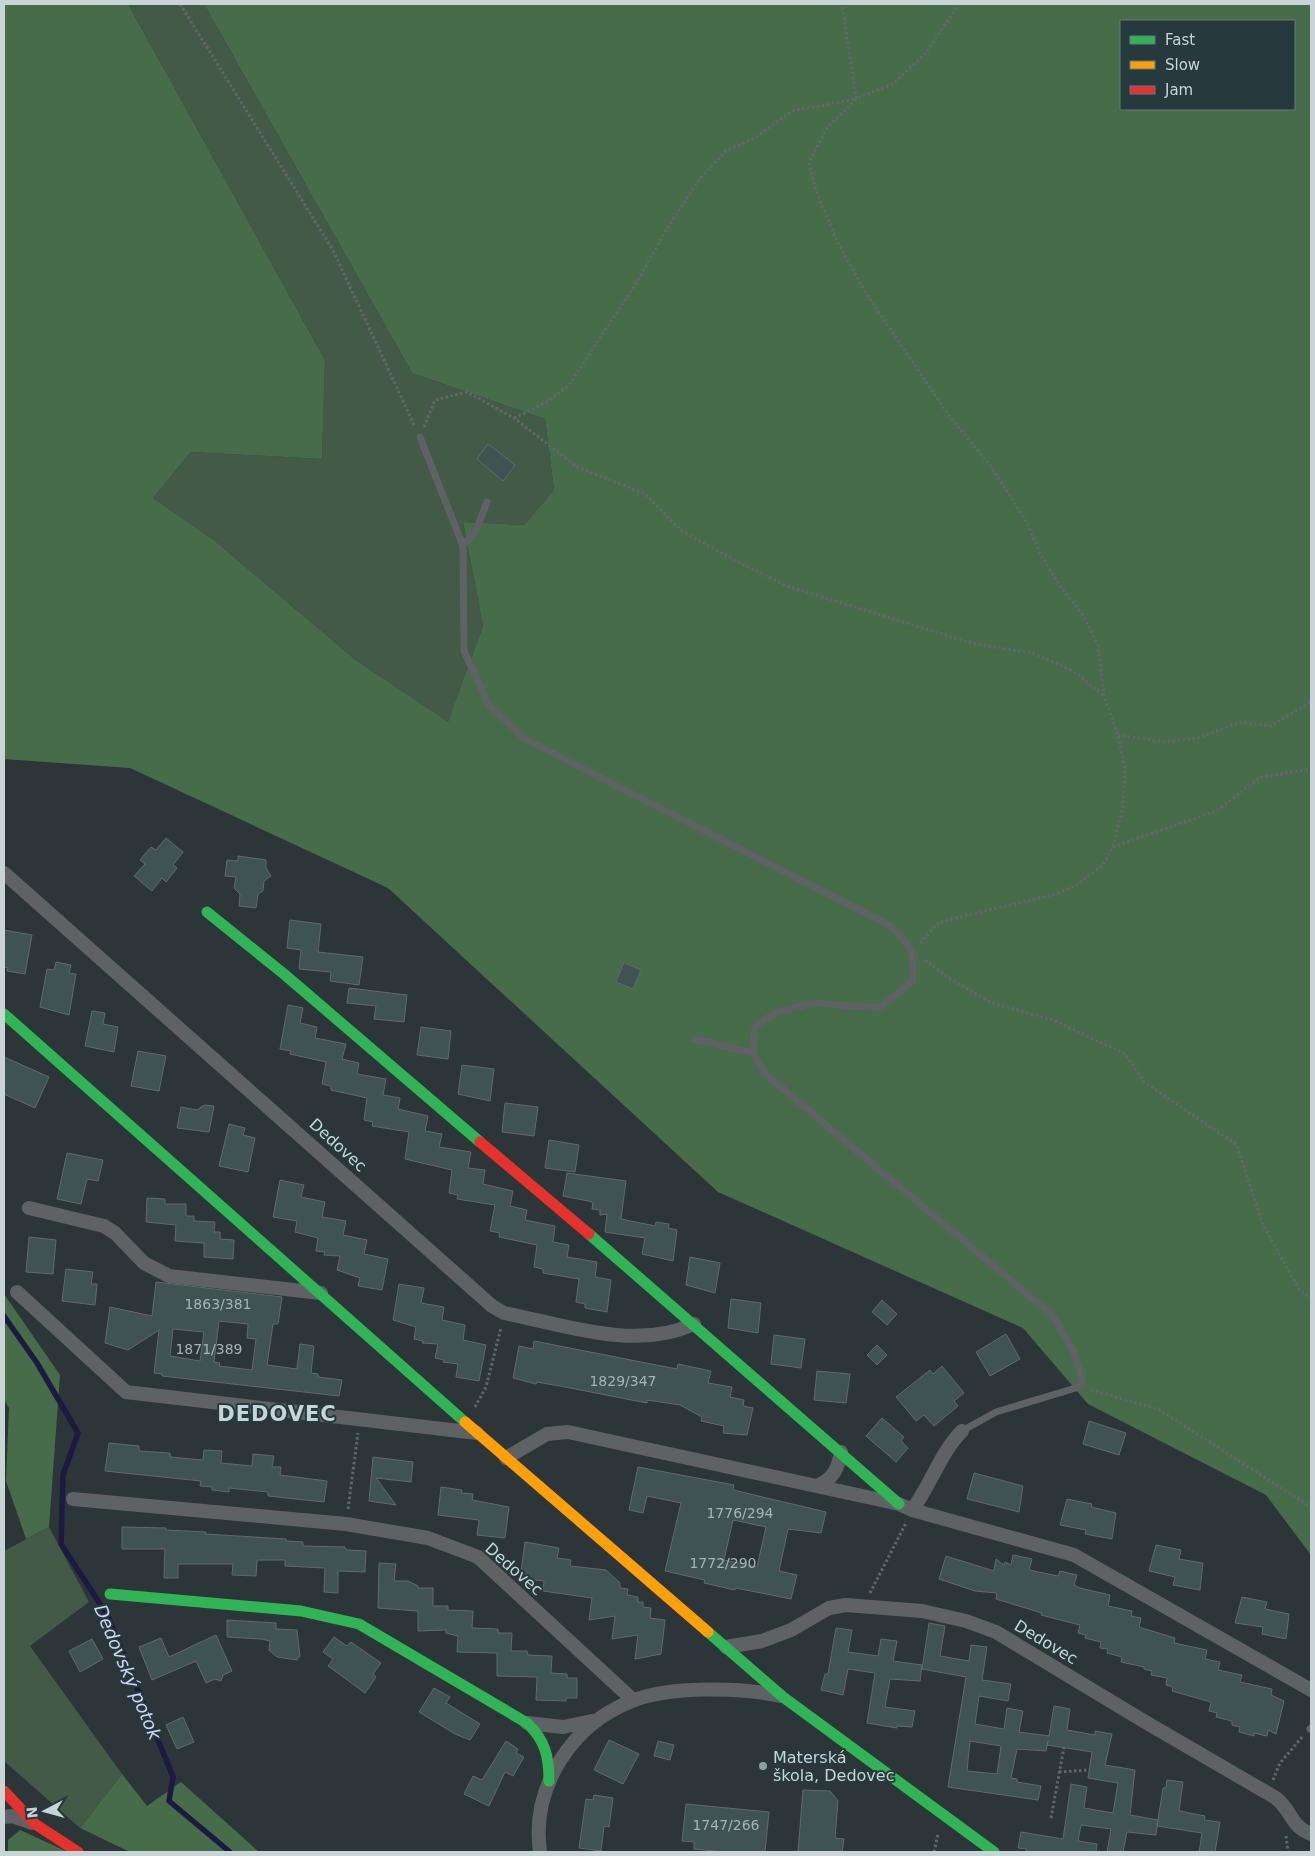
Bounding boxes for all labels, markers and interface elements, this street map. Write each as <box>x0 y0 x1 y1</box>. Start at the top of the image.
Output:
legend <box>1120 20 1295 110</box>
text: Fast <box>1165 31 1195 49</box>
text: Slow <box>1165 56 1200 74</box>
text: Jam <box>1164 81 1193 99</box>
street label: Dedovec <box>306 1114 370 1176</box>
house number: 1863/381 <box>184 1296 252 1312</box>
house number: 1871/389 <box>175 1341 243 1357</box>
house number: 1829/347 <box>589 1373 657 1389</box>
district label: DEDOVEC <box>217 1402 337 1426</box>
house number: 1776/294 <box>706 1505 774 1521</box>
street label: Dedovec <box>481 1539 547 1599</box>
house number: 1772/290 <box>689 1555 757 1571</box>
water label: Dedovský potok <box>90 1601 167 1744</box>
street label: Dedovec <box>1011 1616 1081 1668</box>
place label: Materská škola, Dedovec <box>773 1748 894 1785</box>
marker: Materská škola, Dedovec <box>757 1760 769 1772</box>
north arrow <box>20 1786 70 1836</box>
text: N <box>24 1806 41 1819</box>
house number: 1747/266 <box>692 1817 760 1833</box>

